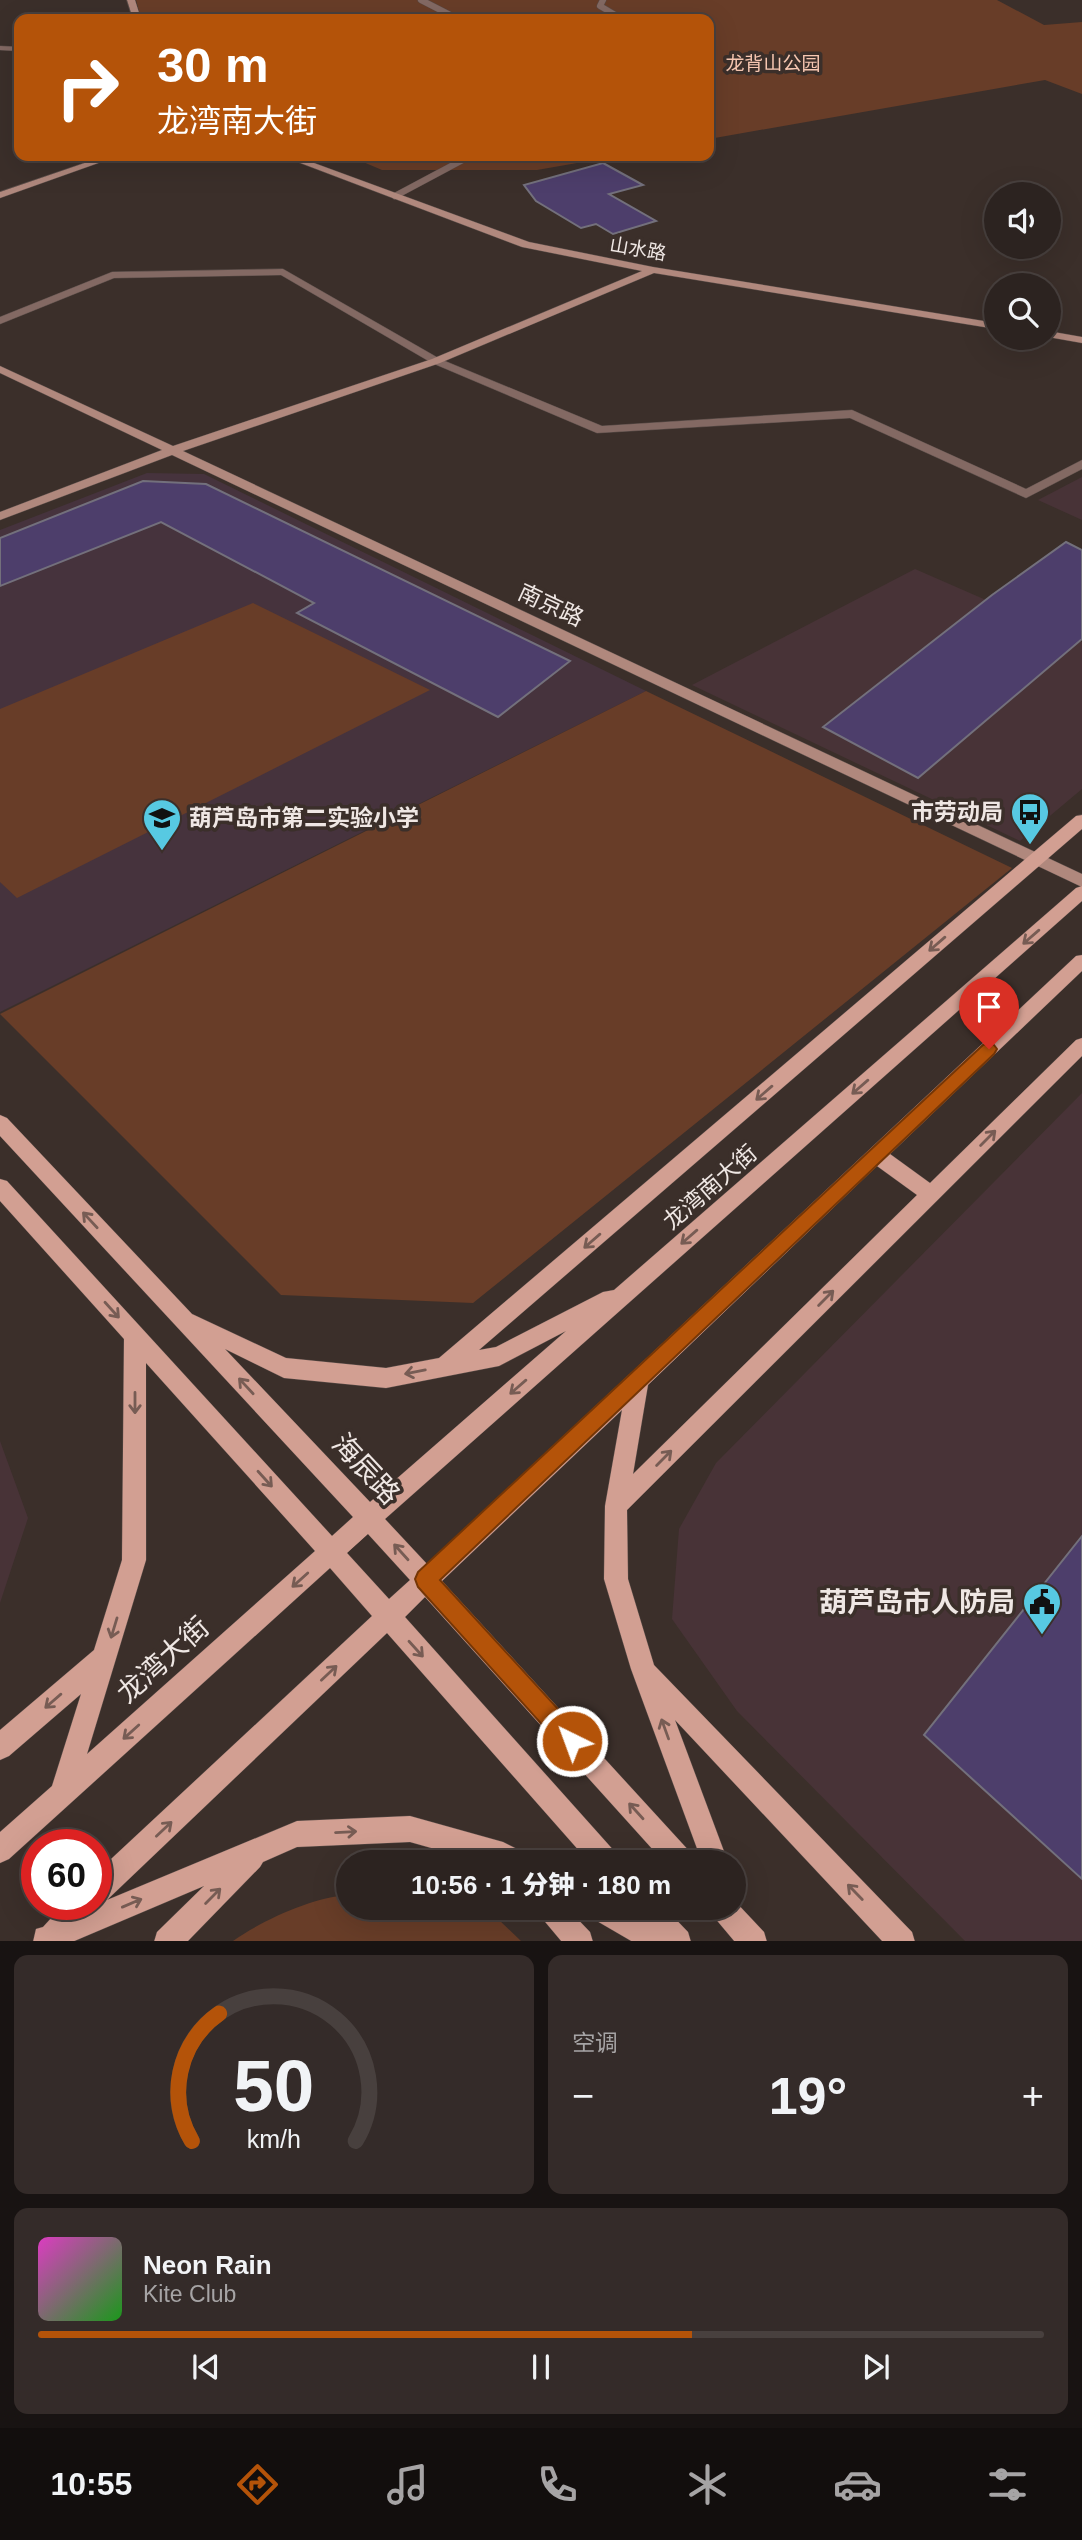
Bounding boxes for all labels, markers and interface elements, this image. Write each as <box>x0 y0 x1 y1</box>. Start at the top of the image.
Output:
text: 30 m <box>157 38 269 92</box>
icon: right <box>42 42 133 133</box>
park label: 龙背山公园 <box>725 53 821 74</box>
text: 龙湾南大街 <box>157 103 317 139</box>
map controls <box>984 182 1061 350</box>
button: sound <box>984 182 1061 259</box>
street label: 山水路 <box>608 234 668 264</box>
button: search <box>984 273 1061 350</box>
street label: 南京路 <box>514 579 588 631</box>
bus stop icon: 市劳动局 <box>1009 791 1051 846</box>
school or university icon: 葫芦岛市第二实验小学 <box>141 797 183 852</box>
place label: 市劳动局 <box>911 799 1003 825</box>
place label: 葫芦岛市第二实验小学 <box>189 805 419 831</box>
one-way arrow <box>1022 929 1040 945</box>
one-way arrow <box>928 936 946 952</box>
pin <box>959 977 1019 1049</box>
icon: arrive <box>970 988 1008 1026</box>
one-way arrow <box>851 1079 869 1095</box>
one-way arrow <box>756 1085 774 1100</box>
one-way arrow <box>979 1129 996 1146</box>
street label: 龙湾南大街 <box>658 1139 762 1235</box>
one-way arrow <box>82 1212 99 1229</box>
one-way arrow <box>680 1229 698 1245</box>
one-way arrow <box>583 1233 601 1249</box>
one-way arrow <box>817 1289 834 1306</box>
one-way arrow <box>104 1301 120 1319</box>
one-way arrow <box>404 1366 427 1380</box>
one-way arrow <box>237 1378 254 1395</box>
one-way arrow <box>510 1379 527 1396</box>
one-way arrow <box>128 1391 142 1414</box>
street label: 海辰路 <box>326 1428 406 1510</box>
one-way arrow <box>655 1449 672 1466</box>
one-way arrow <box>257 1470 273 1488</box>
one-way arrow <box>392 1544 409 1561</box>
one-way arrow <box>291 1572 309 1588</box>
public building icon: 葫芦岛市人防局 <box>1021 1581 1063 1636</box>
place label: 葫芦岛市人防局 <box>819 1587 1015 1618</box>
street label: 龙湾大街 <box>111 1611 215 1709</box>
one-way arrow <box>106 1616 119 1638</box>
one-way arrow <box>408 1640 424 1658</box>
one-way arrow <box>321 1664 338 1681</box>
one-way arrow <box>45 1693 63 1709</box>
position arrow <box>535 1704 609 1778</box>
one-way arrow <box>658 1719 671 1741</box>
one-way arrow <box>122 1724 140 1740</box>
one-way arrow <box>628 1803 644 1821</box>
one-way arrow <box>155 1820 172 1837</box>
one-way arrow <box>334 1826 357 1839</box>
speed limit sign: 60 <box>21 1829 112 1920</box>
text: 10:56 · 1 分钟 · 180 m <box>411 1870 671 1900</box>
one-way arrow <box>846 1884 863 1901</box>
one-way arrow <box>204 1887 221 1904</box>
one-way arrow <box>121 1896 142 1909</box>
text: 空调 <box>572 2030 618 2056</box>
text: 50 <box>234 2045 314 2126</box>
text: 19° <box>769 2067 847 2125</box>
text: − <box>572 2075 594 2117</box>
text: + <box>1022 2075 1044 2117</box>
text: km/h <box>247 2124 301 2152</box>
text: Neon Rain <box>143 2250 272 2280</box>
text: Kite Club <box>143 2281 236 2307</box>
icon: previous <box>187 2348 225 2386</box>
icon: pause <box>522 2348 560 2386</box>
icon: next <box>857 2348 895 2386</box>
icon: directions <box>233 2460 282 2509</box>
icon: music <box>383 2460 432 2509</box>
icon: phone <box>533 2460 582 2509</box>
icon: climate <box>683 2460 732 2509</box>
icon: car <box>833 2460 882 2509</box>
icon: filters <box>983 2460 1032 2509</box>
text: 10:55 <box>50 2466 132 2502</box>

